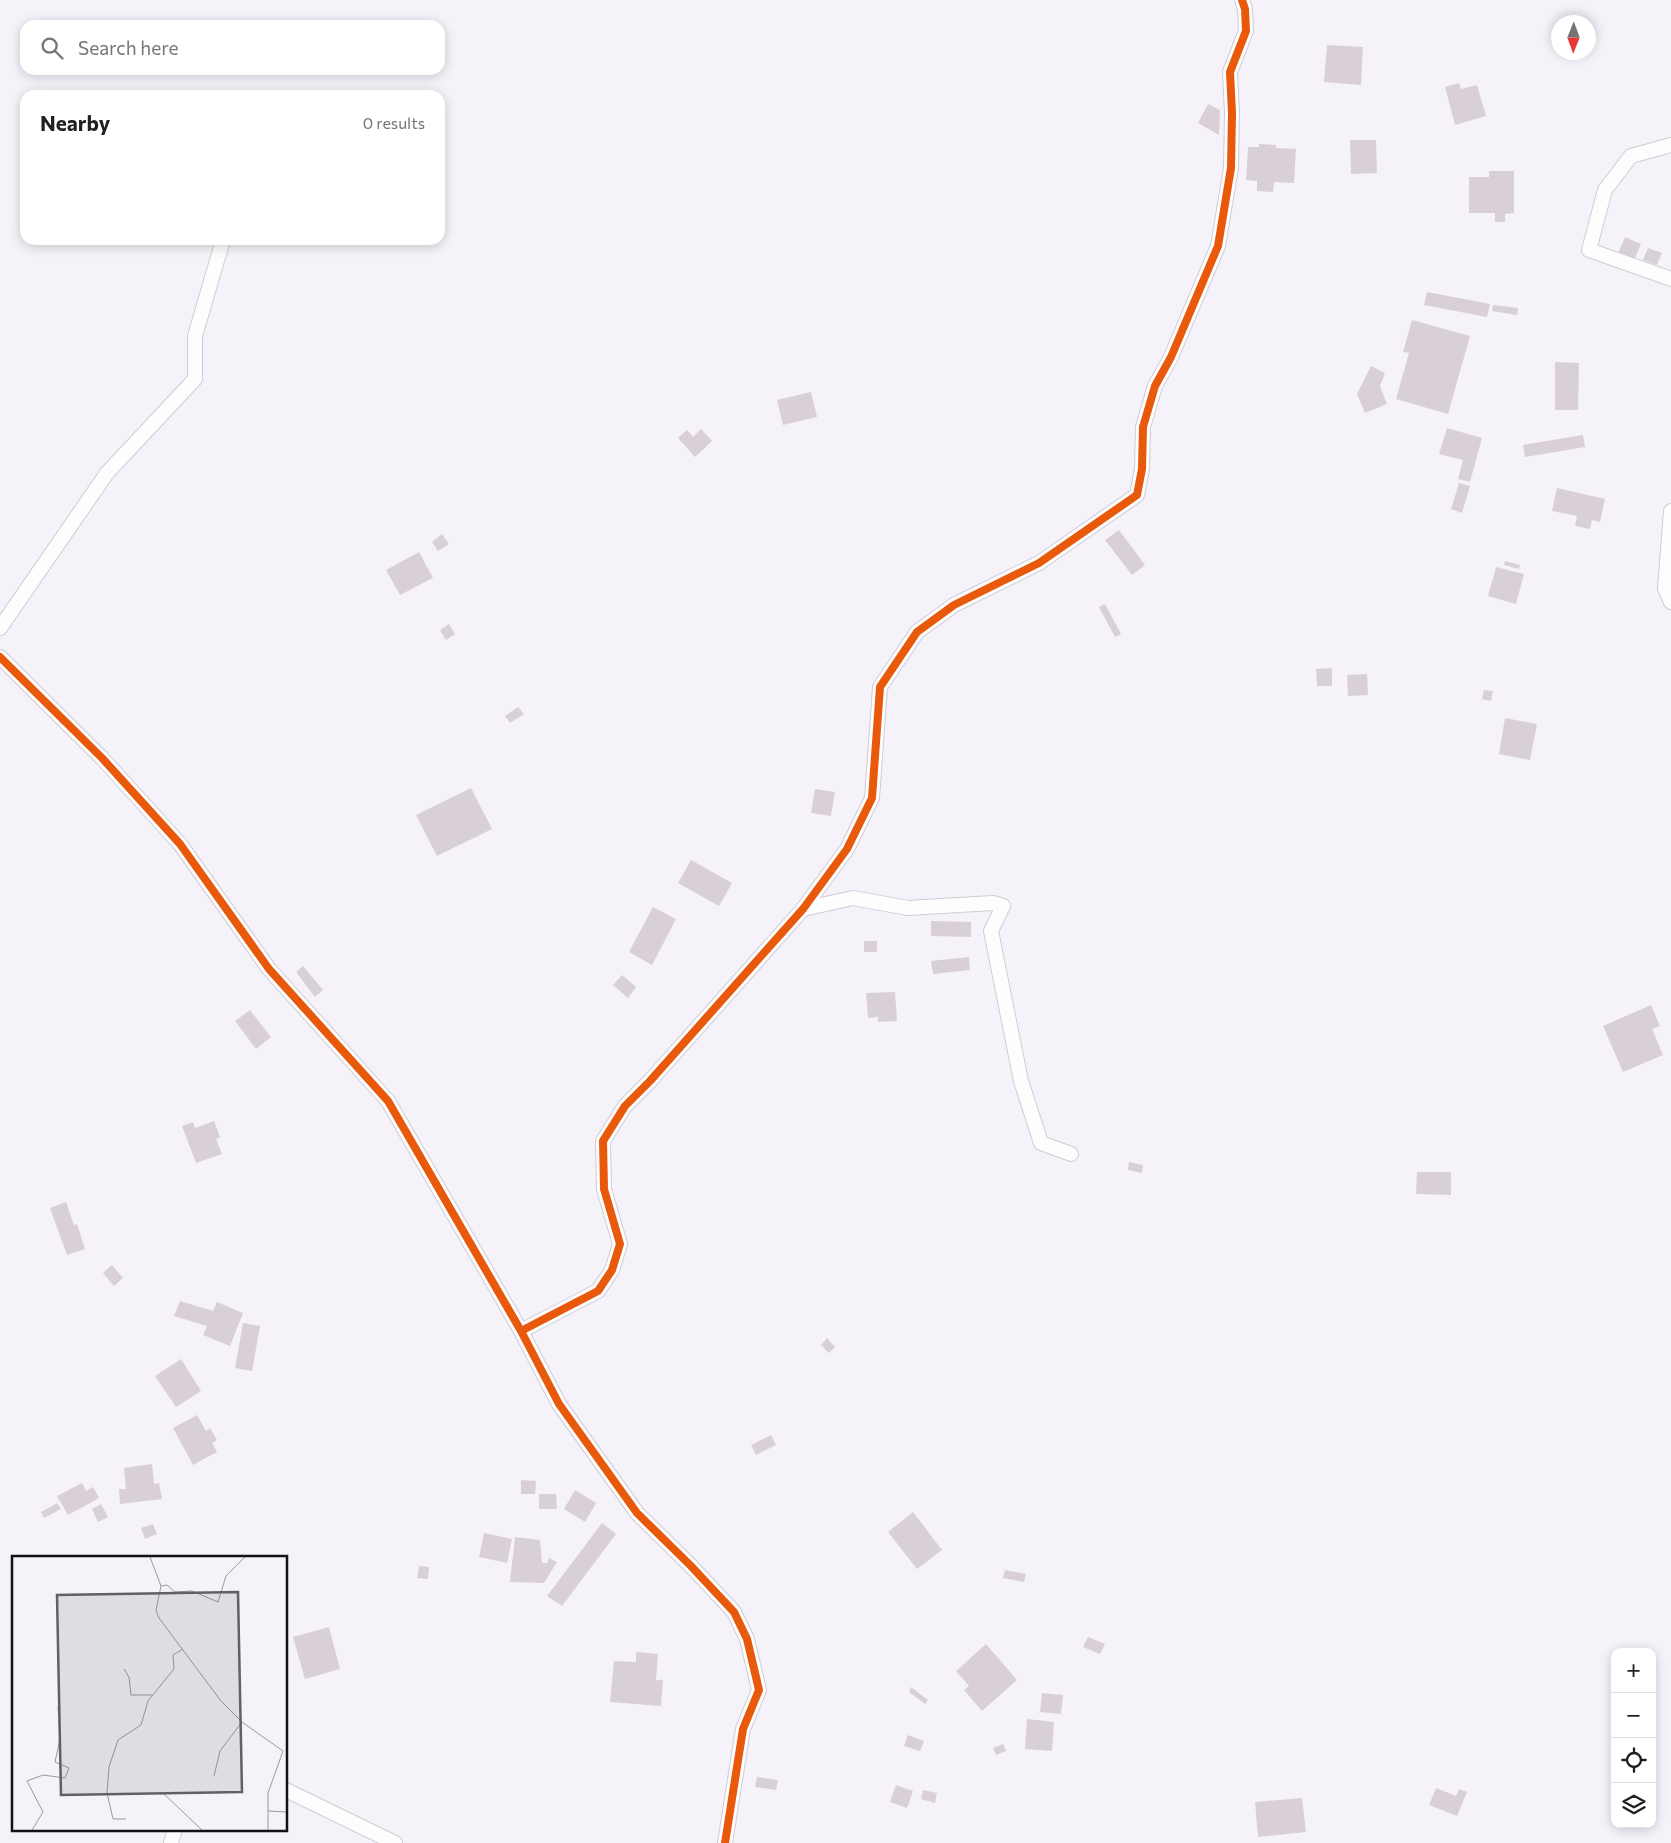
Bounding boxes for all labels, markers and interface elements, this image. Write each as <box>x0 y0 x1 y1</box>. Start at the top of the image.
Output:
north arrow <box>1551 15 1596 60</box>
search box <box>20 20 445 75</box>
icon: search <box>38 34 66 62</box>
text: Search here <box>78 36 178 59</box>
text: Nearby <box>40 110 110 135</box>
text: 0 results <box>363 113 425 132</box>
inset map <box>12 1556 288 1830</box>
map controls <box>1611 1648 1656 1828</box>
button: + <box>1611 1648 1656 1693</box>
button: − <box>1611 1693 1656 1738</box>
button: locate <box>1611 1738 1656 1783</box>
button: layers <box>1611 1783 1656 1828</box>

